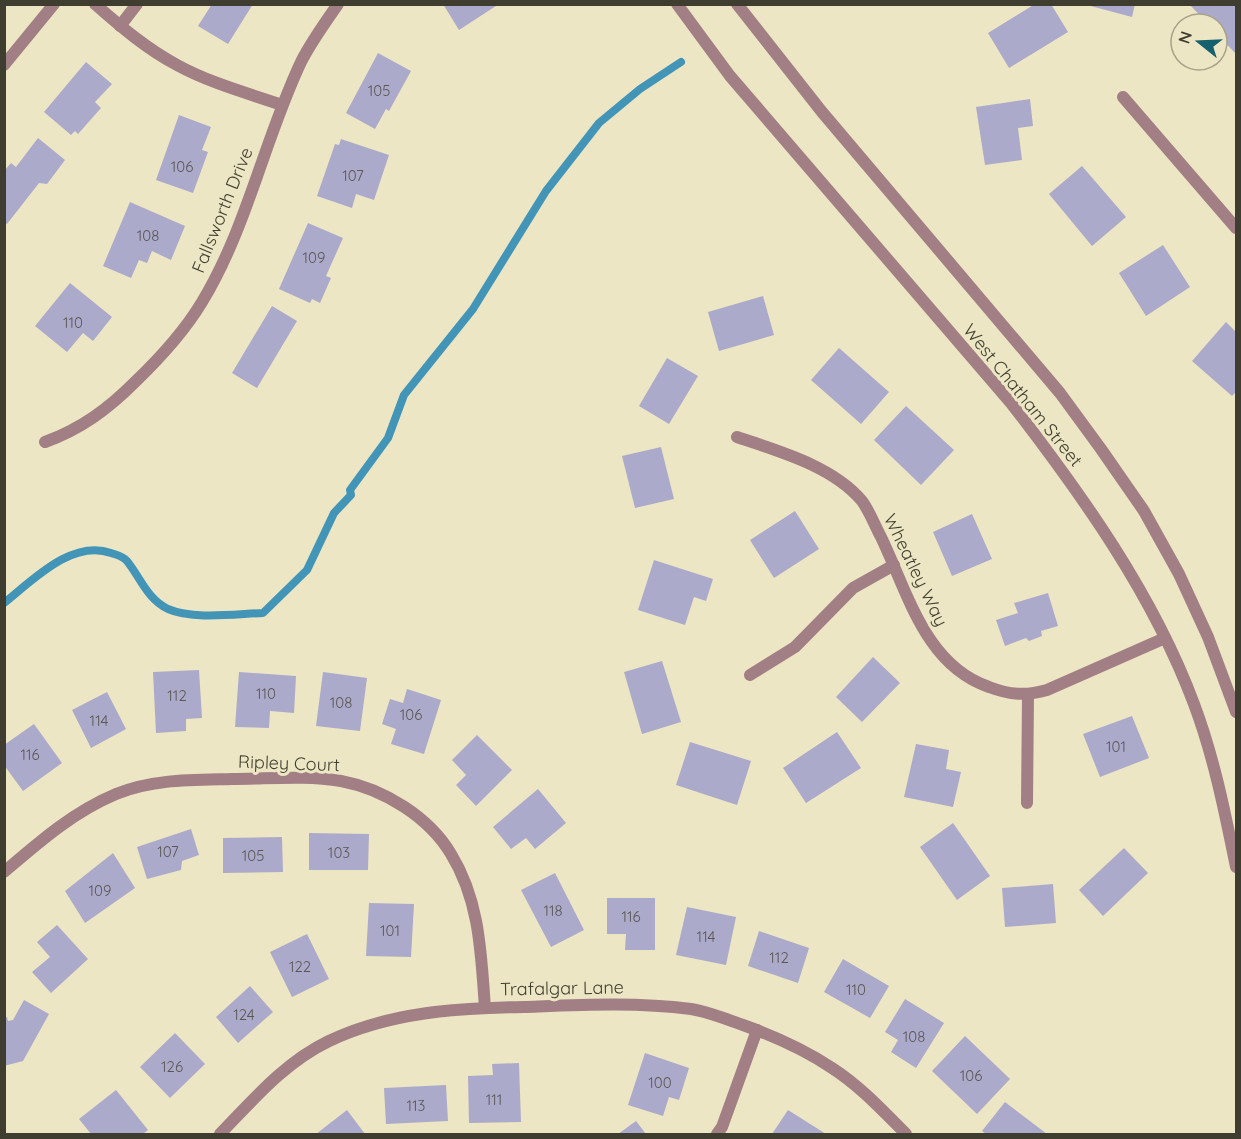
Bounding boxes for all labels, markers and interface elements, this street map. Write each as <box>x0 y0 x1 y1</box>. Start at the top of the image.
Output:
north arrow <box>1169 12 1229 72</box>
text: N <box>1173 29 1196 46</box>
house number: 105 <box>368 81 390 100</box>
street label: Fallsworth Drive <box>186 144 258 276</box>
house number: 106 <box>171 157 193 176</box>
house number: 107 <box>342 166 364 185</box>
house number: 108 <box>137 226 159 245</box>
house number: 109 <box>303 248 325 267</box>
house number: 110 <box>63 313 83 332</box>
street label: West Chatham Street <box>958 319 1088 471</box>
street label: Wheatley Way <box>879 510 953 630</box>
house number: 110 <box>256 684 276 703</box>
house number: 112 <box>167 686 187 705</box>
house number: 108 <box>330 693 352 712</box>
house number: 106 <box>400 705 422 724</box>
house number: 114 <box>90 711 108 730</box>
house number: 101 <box>1106 737 1126 756</box>
house number: 116 <box>20 745 40 764</box>
street label: Ripley Court <box>238 750 340 776</box>
house number: 107 <box>157 842 179 861</box>
house number: 103 <box>328 843 350 862</box>
house number: 105 <box>242 846 264 865</box>
house number: 109 <box>89 881 111 900</box>
house number: 118 <box>543 901 563 920</box>
house number: 116 <box>621 907 641 926</box>
house number: 101 <box>380 921 400 940</box>
house number: 114 <box>697 927 715 946</box>
house number: 112 <box>769 948 789 967</box>
house number: 122 <box>289 957 311 976</box>
street label: Trafalgar Lane <box>500 975 624 1001</box>
house number: 110 <box>846 980 866 999</box>
house number: 124 <box>233 1005 255 1024</box>
house number: 108 <box>903 1027 925 1046</box>
house number: 126 <box>161 1057 183 1076</box>
house number: 106 <box>960 1066 982 1085</box>
house number: 100 <box>648 1073 672 1092</box>
house number: 111 <box>486 1090 502 1109</box>
house number: 113 <box>407 1096 426 1115</box>

